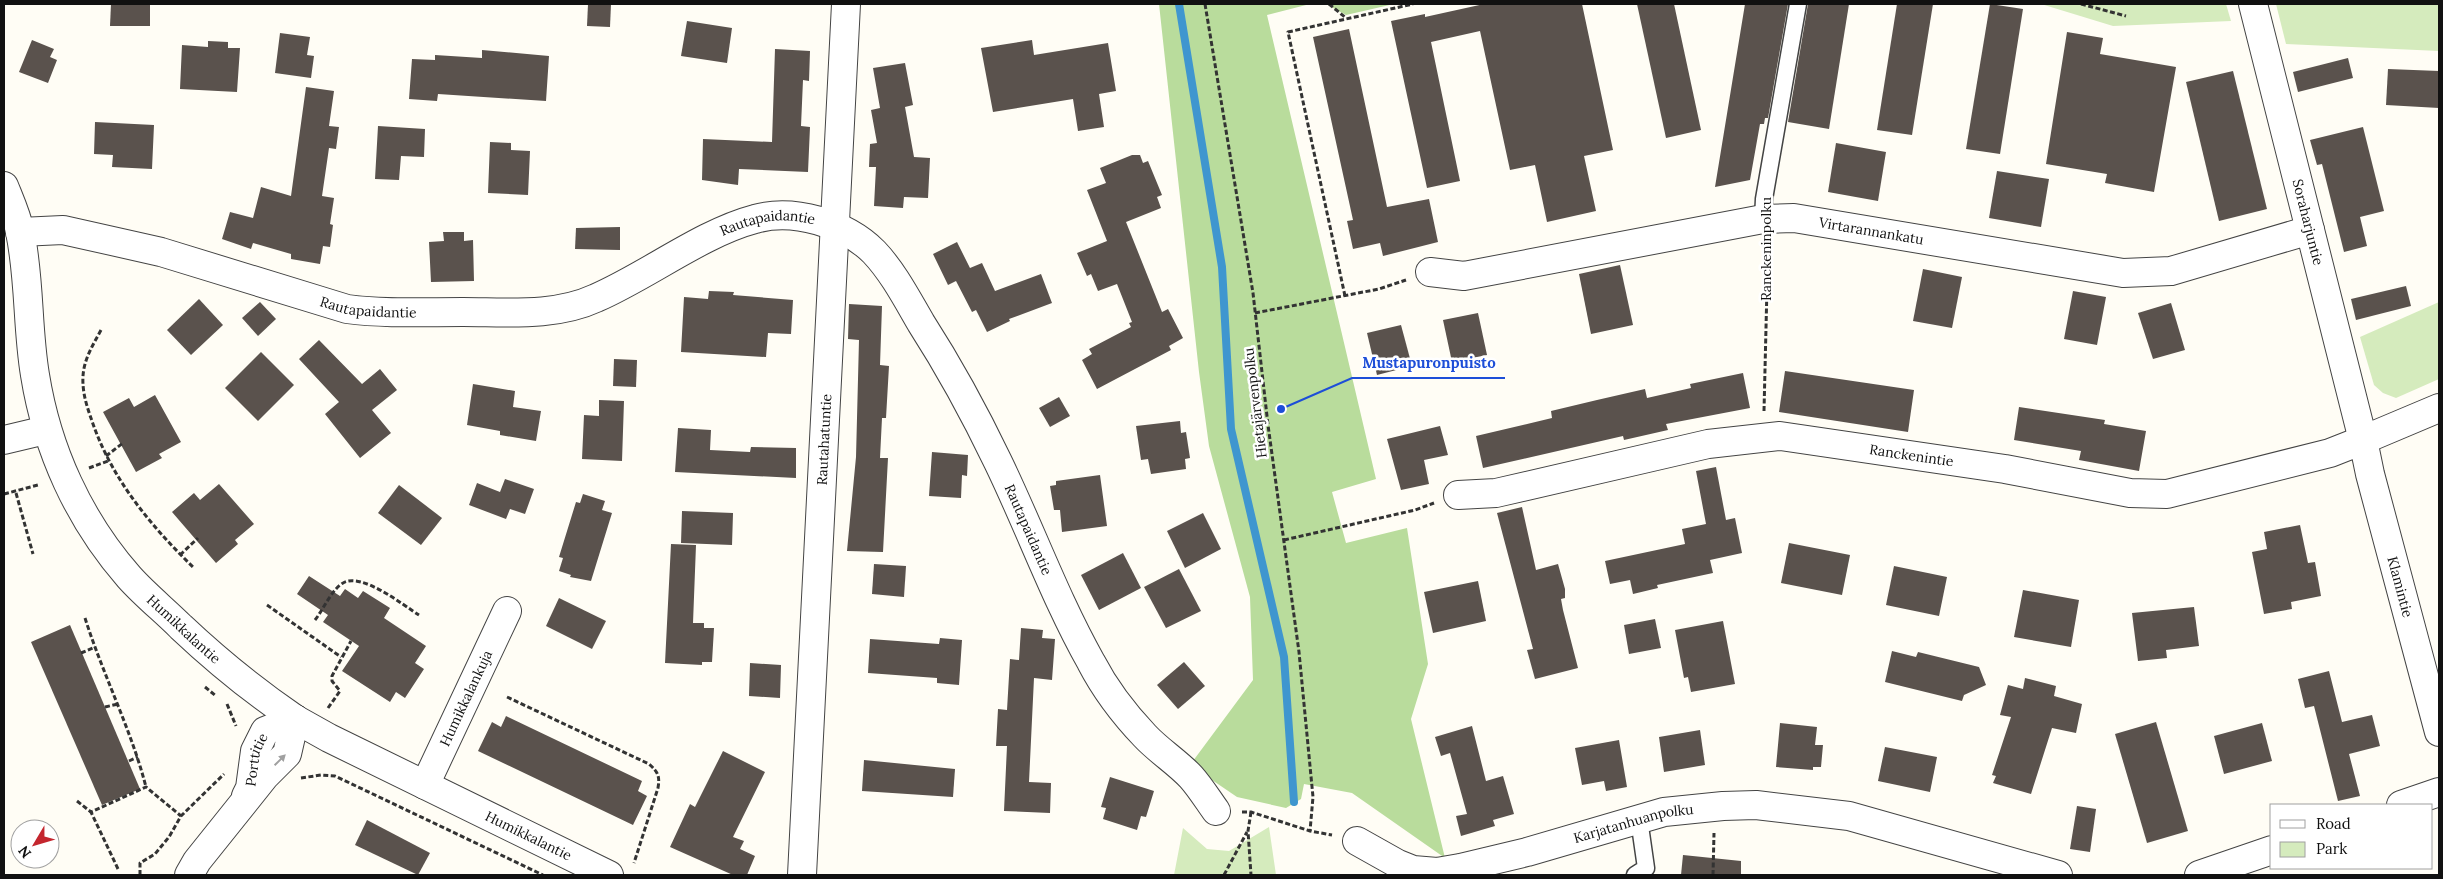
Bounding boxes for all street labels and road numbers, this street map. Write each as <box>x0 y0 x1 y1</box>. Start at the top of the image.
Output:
street label: Soraharjuntie <box>2289 177 2328 268</box>
street label: Ranckeninpolku <box>1757 197 1775 301</box>
street label: Rautapaidantie <box>717 206 817 240</box>
street label: Virtarannankatu <box>1817 213 1925 249</box>
street label: Rautapaidantie <box>318 292 417 321</box>
street label: Hietajärvenpolku <box>1239 347 1271 459</box>
street label: Rautahatuntie <box>813 393 835 486</box>
street label: Ranckenintie <box>1868 440 1955 470</box>
street label: Rautapaidantie <box>1001 481 1056 578</box>
street label: Klamintie <box>2383 555 2417 620</box>
street label: Humikkalantie <box>143 591 225 668</box>
street label: Humikkalankuja <box>436 647 496 749</box>
street label: Porttitie <box>241 729 272 788</box>
street label: Karjatanhuanpolku <box>1571 800 1694 847</box>
street label: Humikkalantie <box>482 807 575 865</box>

